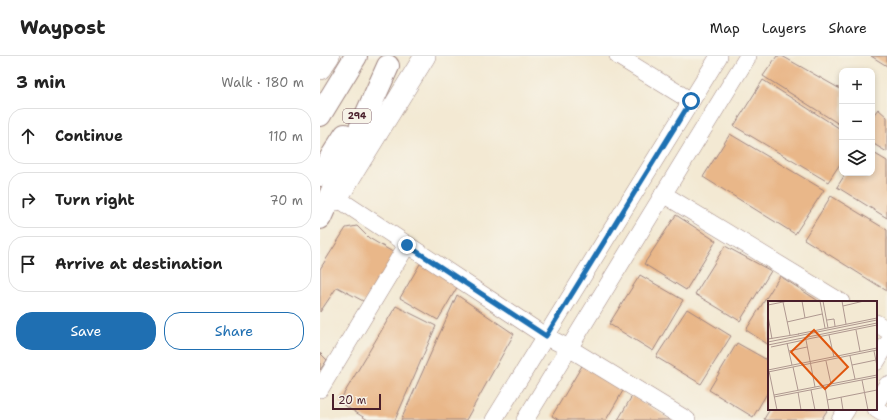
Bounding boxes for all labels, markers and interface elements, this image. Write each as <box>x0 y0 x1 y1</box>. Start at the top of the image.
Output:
text: Waypost <box>20 15 105 40</box>
text: Map <box>710 19 740 37</box>
text: Layers <box>762 19 806 37</box>
text: Share <box>828 19 867 37</box>
map controls <box>839 68 875 176</box>
button: + <box>839 68 875 104</box>
text: 3 min <box>16 71 66 93</box>
text: Walk · 180 m <box>221 74 304 91</box>
route start <box>682 92 700 110</box>
button: − <box>839 104 875 140</box>
road number: 294 <box>343 109 371 123</box>
icon: ahead <box>17 125 39 147</box>
text: Continue <box>55 126 123 146</box>
text: 110 m <box>268 128 303 145</box>
button: layers <box>839 140 875 176</box>
icon: right <box>17 189 39 211</box>
text: Turn right <box>55 190 135 210</box>
text: 70 m <box>269 192 303 209</box>
route end <box>398 236 416 254</box>
icon: arrive <box>17 253 39 275</box>
text: Arrive at destination <box>55 254 223 274</box>
inset map <box>768 301 877 410</box>
button: Save <box>16 312 156 350</box>
button: Share <box>164 312 304 350</box>
scale bar <box>332 392 381 411</box>
text: 20 m <box>338 393 366 408</box>

